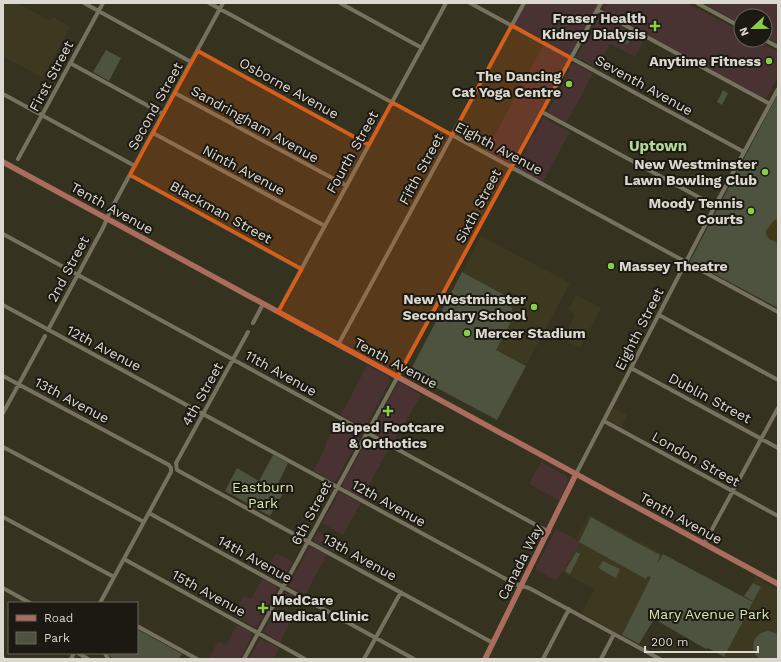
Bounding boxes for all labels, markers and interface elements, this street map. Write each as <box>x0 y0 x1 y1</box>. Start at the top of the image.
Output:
north arrow <box>733 8 773 48</box>
place label: Fraser Health Kidney Dialysis <box>542 10 647 42</box>
marker: Fraser Health Kidney Dialysis <box>649 20 661 32</box>
text: N <box>737 25 752 38</box>
street label: First Street <box>26 38 76 114</box>
street label: Seventh Avenue <box>592 52 696 118</box>
place label: Anytime Fitness <box>649 53 762 69</box>
street label: Osborne Avenue <box>236 54 342 122</box>
marker: Anytime Fitness <box>764 56 774 66</box>
street label: Second Street <box>124 59 186 153</box>
place label: The Dancing Cat Yoga Centre <box>452 68 561 100</box>
marker: The Dancing Cat Yoga Centre <box>564 79 574 89</box>
street label: Sandringham Avenue <box>188 82 322 166</box>
street label: Fourth Street <box>323 108 381 196</box>
street label: Eighth Avenue <box>452 118 546 178</box>
street label: Fifth Street <box>396 130 447 207</box>
district label: Uptown <box>629 137 687 155</box>
street label: Ninth Avenue <box>200 142 288 198</box>
place label: New Westminster Lawn Bowling Club <box>624 156 757 188</box>
street label: Sixth Street <box>452 166 504 246</box>
marker: New Westminster Lawn Bowling Club <box>760 167 770 177</box>
street label: Blackman Street <box>167 177 275 247</box>
street label: Tenth Avenue <box>68 179 156 237</box>
place label: Moody Tennis Courts <box>649 195 744 227</box>
marker: Moody Tennis Courts <box>746 206 756 216</box>
street label: 2nd Street <box>44 233 92 305</box>
place label: Massey Theatre <box>619 258 728 274</box>
marker: Massey Theatre <box>606 261 616 271</box>
street label: Eighth Street <box>611 285 667 373</box>
place label: New Westminster Secondary School <box>402 291 526 323</box>
marker: New Westminster Secondary School <box>529 302 539 312</box>
street label: 12th Avenue <box>64 322 144 374</box>
place label: Mercer Stadium <box>475 325 586 341</box>
marker: Mercer Stadium <box>462 328 472 338</box>
street label: Tenth Avenue <box>352 334 440 392</box>
street label: 11th Avenue <box>242 347 320 399</box>
street label: 4th Street <box>178 359 226 428</box>
street label: Dublin Street <box>666 370 754 427</box>
street label: 13th Avenue <box>32 374 112 426</box>
marker: Bioped Footcare & Orthotics <box>382 405 394 417</box>
place label: Bioped Footcare & Orthotics <box>332 419 444 451</box>
street label: London Street <box>649 428 743 490</box>
street label: 12th Avenue <box>349 476 429 530</box>
street label: 6th Street <box>288 478 335 548</box>
park label: Eastburn Park <box>232 479 294 511</box>
street label: Tenth Avenue <box>637 489 725 547</box>
street label: Canada Way <box>494 521 546 602</box>
street label: 13th Avenue <box>320 530 400 584</box>
street label: 14th Avenue <box>215 532 295 586</box>
street label: 15th Avenue <box>169 566 249 620</box>
place label: MedCare Medical Clinic <box>272 592 369 624</box>
legend <box>8 602 138 654</box>
marker: MedCare Medical Clinic <box>257 602 269 614</box>
park label: Mary Avenue Park <box>648 606 770 622</box>
text: Road <box>44 611 73 625</box>
scale bar <box>645 628 758 654</box>
text: Park <box>44 631 70 645</box>
text: 200 m <box>651 635 688 649</box>

